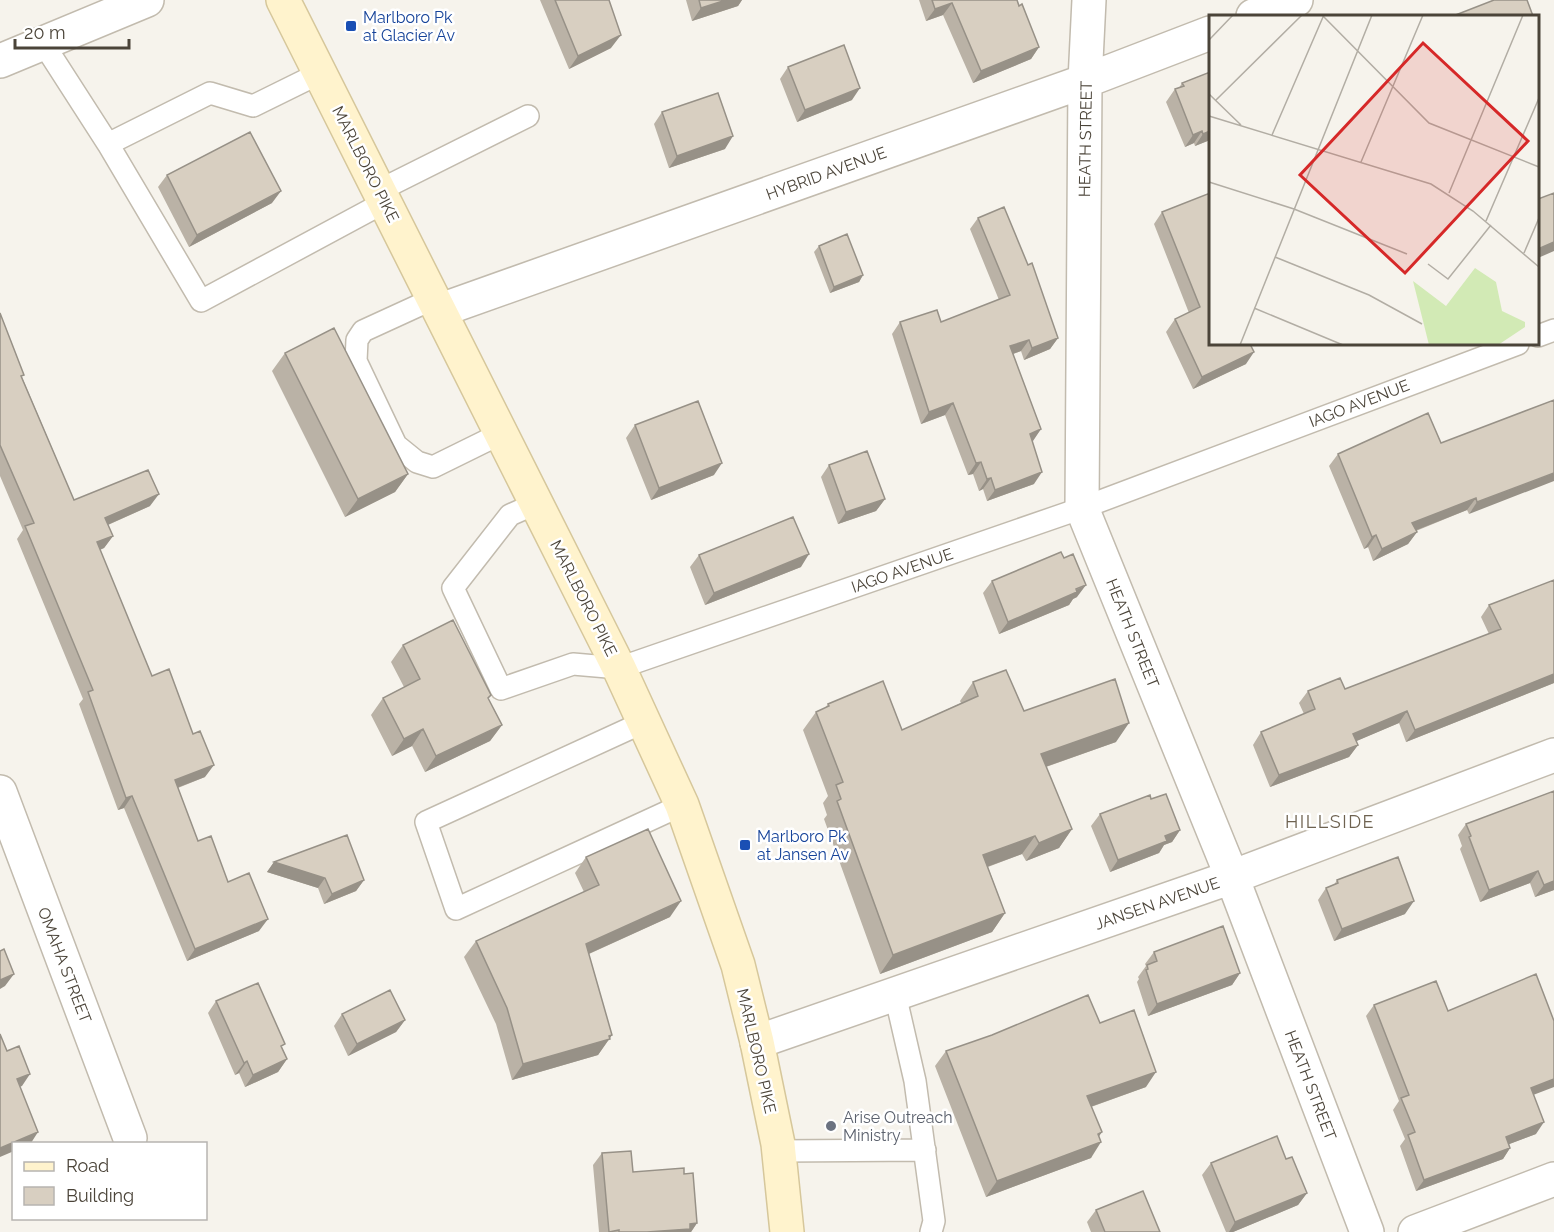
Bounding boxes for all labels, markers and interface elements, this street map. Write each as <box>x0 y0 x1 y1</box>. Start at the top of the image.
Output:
place label: Marlboro Pk at Glacier Av <box>363 8 455 45</box>
scale bar <box>15 12 129 50</box>
inset map <box>1209 15 1539 345</box>
marker: Marlboro Pk at Glacier Av <box>344 19 358 33</box>
text: 20 m <box>24 22 66 43</box>
street label: HEATH STREET <box>1075 81 1096 197</box>
street label: MARLBORO PIKE <box>328 103 403 226</box>
street label: HYBRID AVENUE <box>763 143 889 204</box>
street label: IAGO AVENUE <box>1306 375 1412 431</box>
street label: MARLBORO PIKE <box>546 537 621 660</box>
street label: IAGO AVENUE <box>849 544 956 597</box>
street label: HEATH STREET <box>1102 576 1163 691</box>
district label: HILLSIDE <box>1285 811 1375 832</box>
place label: Marlboro Pk at Jansen Av <box>757 827 850 864</box>
marker: Marlboro Pk at Jansen Av <box>738 838 752 852</box>
street label: JANSEN AVENUE <box>1092 873 1222 934</box>
street label: OMAHA STREET <box>34 905 95 1026</box>
street label: MARLBORO PIKE <box>733 987 780 1116</box>
street label: HEATH STREET <box>1281 1028 1340 1143</box>
place label: Arise Outreach Ministry <box>843 1108 953 1145</box>
marker: Arise Outreach Ministry <box>824 1119 838 1133</box>
legend <box>12 1142 207 1220</box>
text: Road <box>66 1155 109 1176</box>
text: Building <box>66 1185 134 1206</box>

